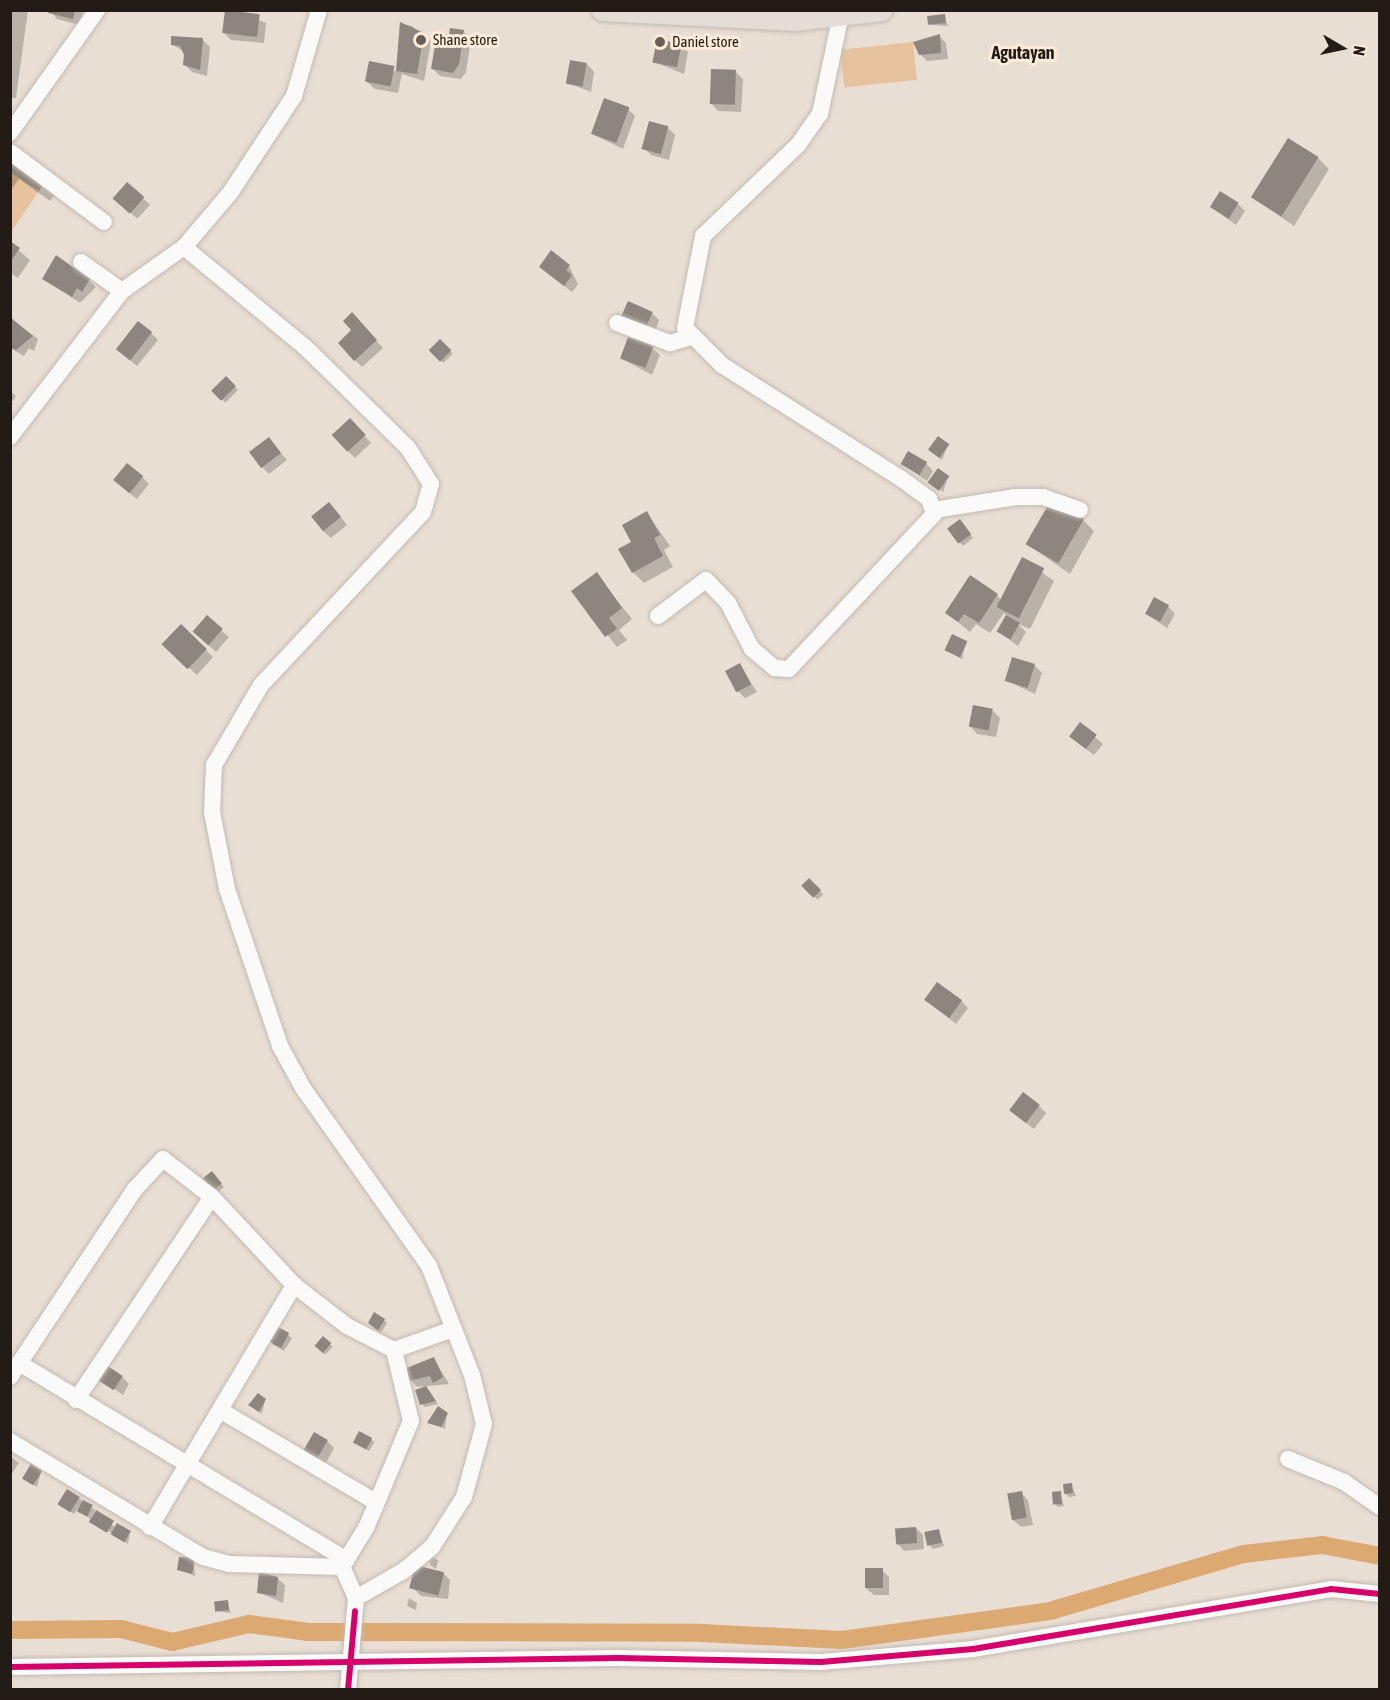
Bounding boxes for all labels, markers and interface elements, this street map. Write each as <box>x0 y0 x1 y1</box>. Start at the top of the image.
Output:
north arrow <box>1312 18 1372 78</box>
place label: Shane store <box>433 31 497 49</box>
marker: Shane store <box>414 33 428 47</box>
place label: Daniel store <box>672 33 739 51</box>
marker: Daniel store <box>653 35 667 49</box>
district label: Agutayan <box>991 42 1055 64</box>
text: N <box>1350 45 1369 57</box>

